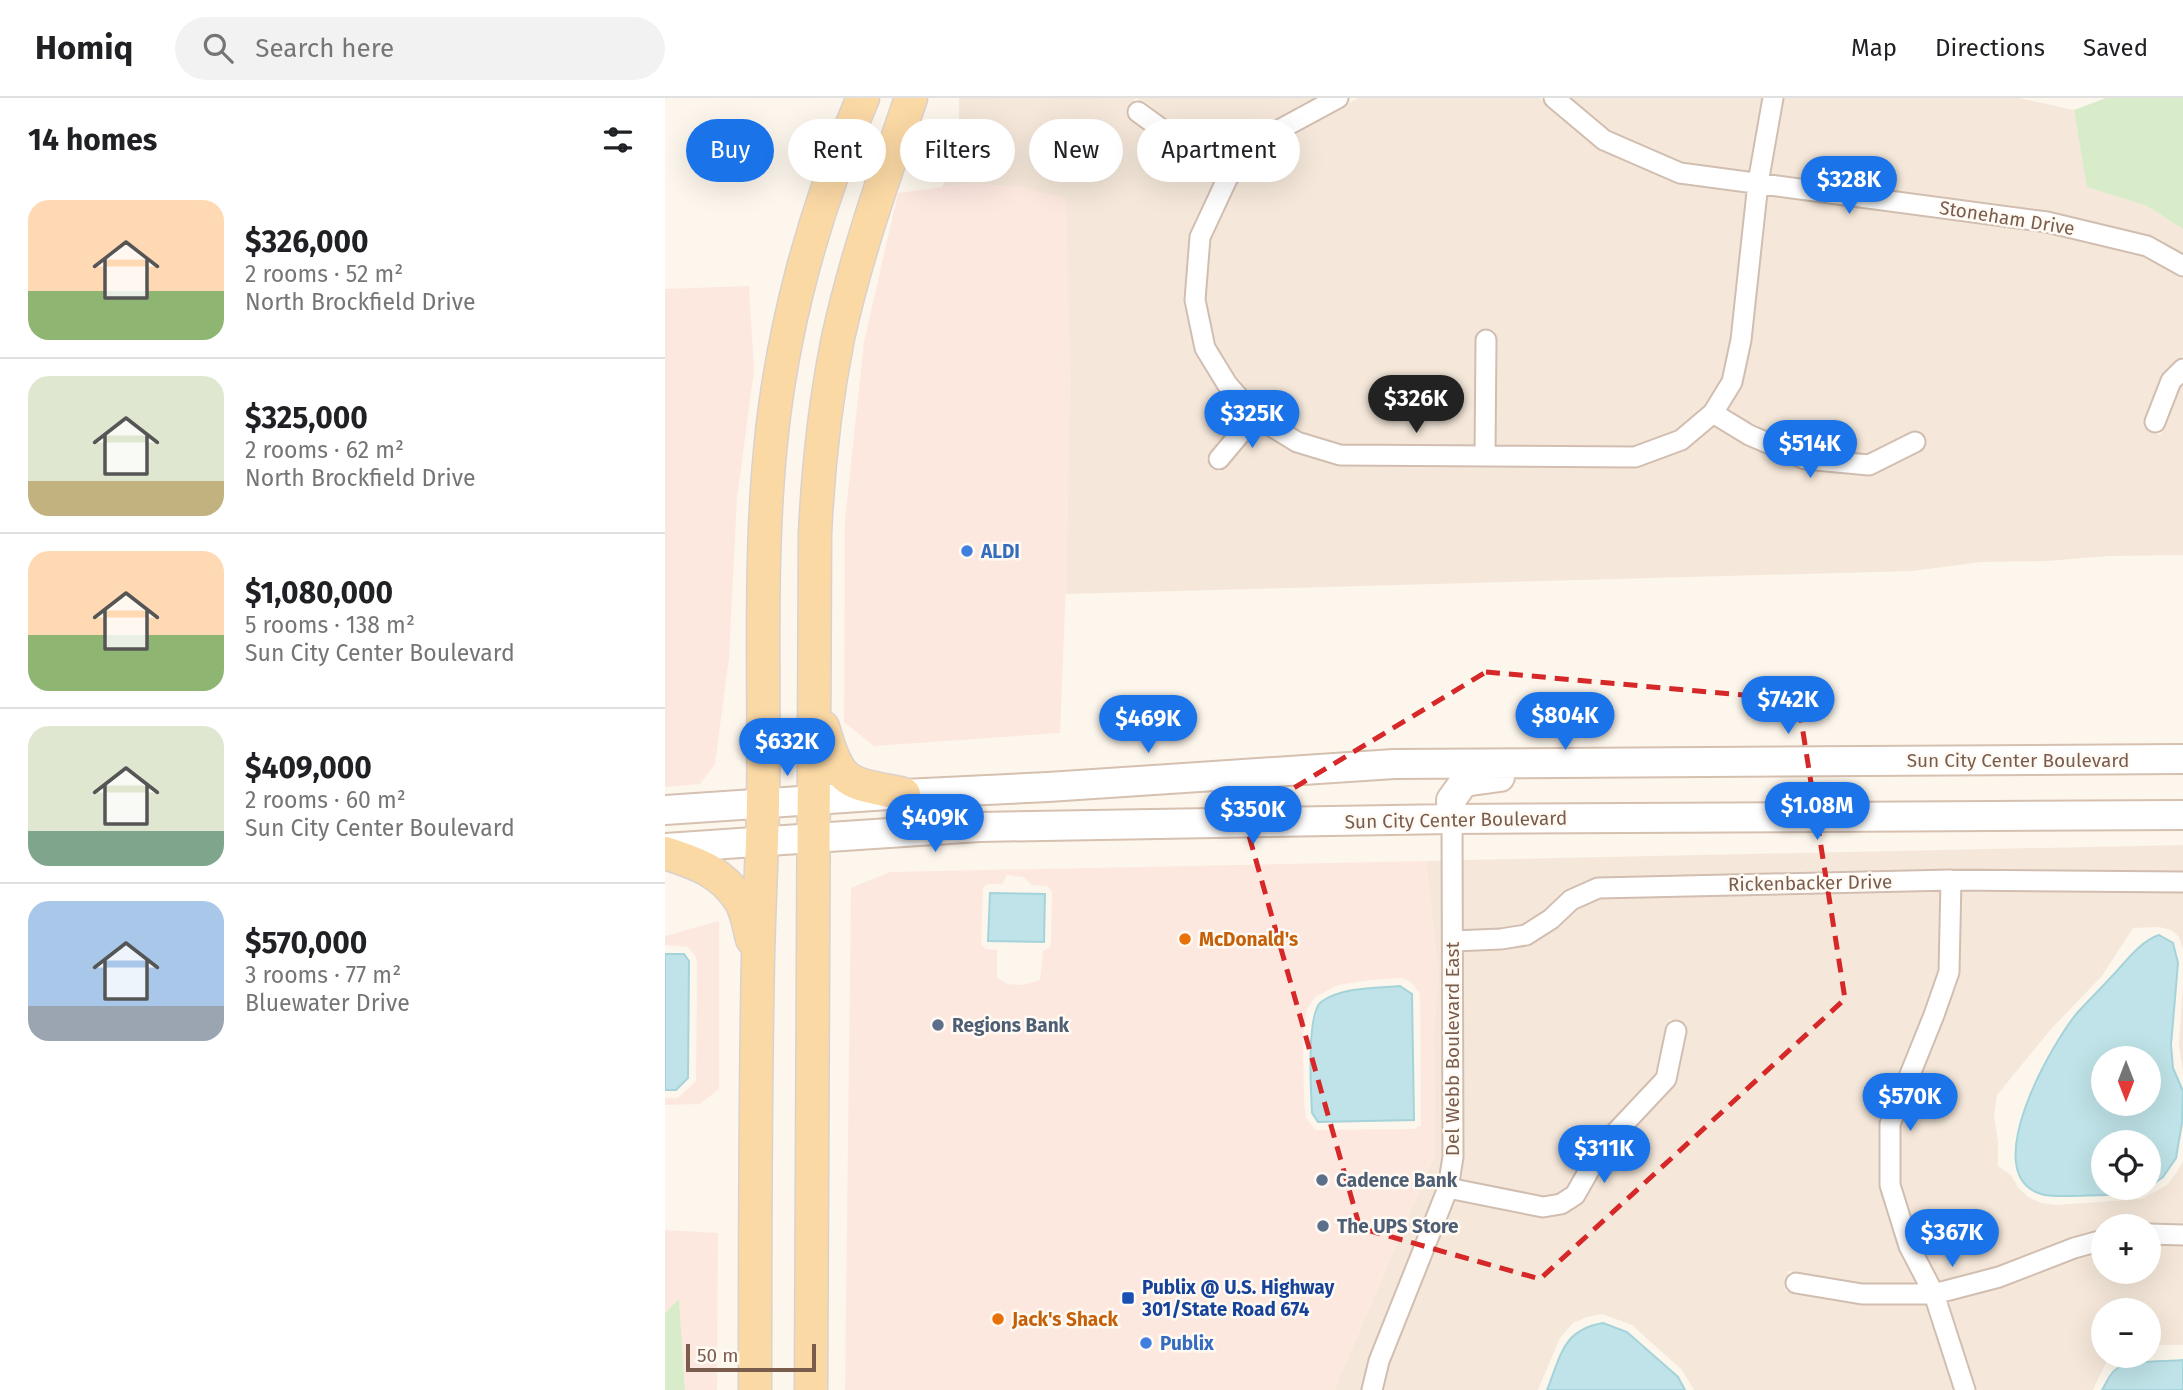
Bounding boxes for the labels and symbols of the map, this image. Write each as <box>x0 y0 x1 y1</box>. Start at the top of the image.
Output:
pin: $328K <box>1800 156 1898 216</box>
street label: Stoneham Drive <box>1938 196 2076 240</box>
pin: $326K <box>1367 376 1465 435</box>
pin: $325K <box>1203 390 1301 450</box>
pin: $514K <box>1761 420 1859 480</box>
place label: ALDI <box>980 540 1020 563</box>
marker: ALDI <box>959 543 975 559</box>
pin: $742K <box>1739 676 1837 736</box>
pin: $804K <box>1516 692 1614 752</box>
pin: $469K <box>1099 696 1197 755</box>
pin: $632K <box>738 718 836 778</box>
street label: Sun City Center Boulevard <box>1907 749 2129 772</box>
pin: $1.08M <box>1760 782 1874 842</box>
pin: $350K <box>1204 786 1302 846</box>
pin: $409K <box>886 794 984 854</box>
street label: Sun City Center Boulevard <box>1344 807 1568 833</box>
street label: Rickenbacker Drive <box>1728 870 1892 896</box>
place label: McDonald's <box>1199 928 1298 951</box>
marker: McDonald's <box>1177 931 1193 947</box>
street label: Del Webb Boulevard East <box>1441 942 1464 1156</box>
place label: Regions Bank <box>952 1014 1070 1037</box>
marker: Regions Bank <box>930 1017 946 1033</box>
north arrow <box>2091 1046 2161 1116</box>
pin: $570K <box>1861 1074 1959 1133</box>
pin: $311K <box>1555 1126 1653 1185</box>
place label: Cadence Bank <box>1336 1169 1458 1192</box>
marker: Cadence Bank <box>1314 1172 1330 1188</box>
pin: $367K <box>1903 1210 2001 1269</box>
place label: The UPS Store <box>1337 1215 1459 1238</box>
marker: The UPS Store <box>1315 1218 1331 1234</box>
place label: Publix @ U.S. Highway 301/State Road 674 <box>1141 1276 1334 1321</box>
marker: Publix @ U.S. Highway 301/State Road 674 <box>1120 1290 1136 1306</box>
place label: Jack's Shack <box>1011 1308 1118 1331</box>
marker: Jack's Shack <box>990 1311 1006 1327</box>
place label: Publix <box>1160 1332 1214 1355</box>
marker: Publix <box>1138 1335 1154 1351</box>
scale bar <box>686 1341 815 1373</box>

